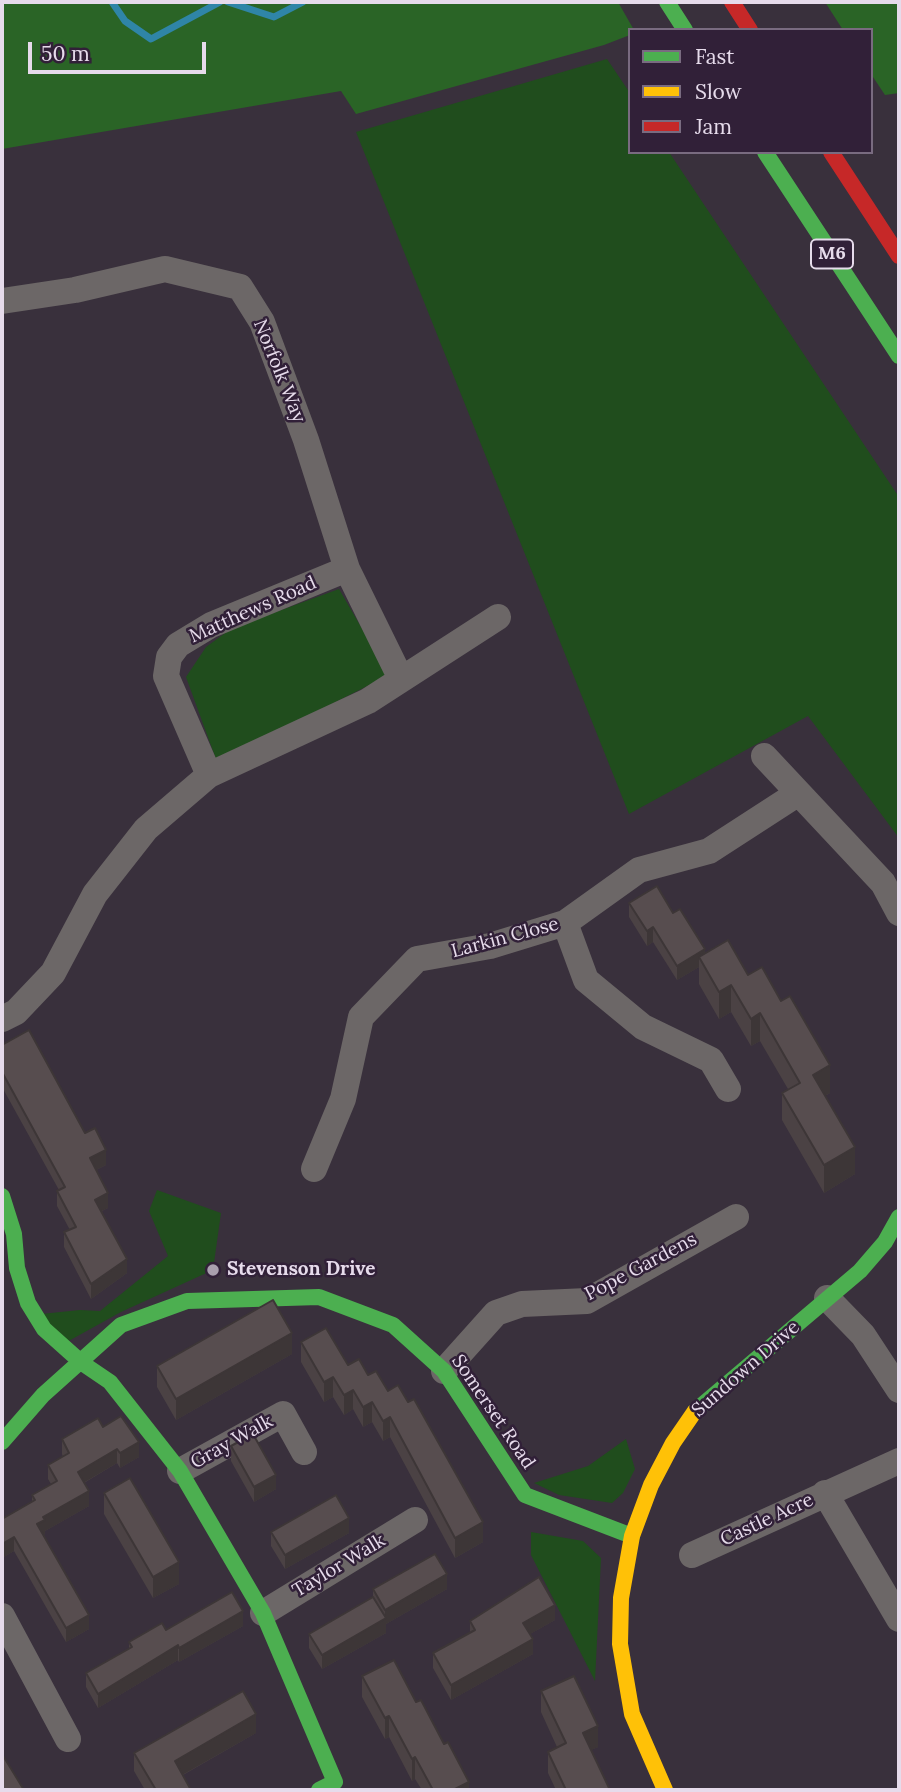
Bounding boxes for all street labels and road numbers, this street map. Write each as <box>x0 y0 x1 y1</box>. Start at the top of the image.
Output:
road number: M6 <box>811 240 853 268</box>
street label: Norfolk Way <box>248 316 310 426</box>
street label: Matthews Road <box>186 572 320 648</box>
street label: Larkin Close <box>449 913 561 963</box>
street label: Pope Gardens <box>581 1228 701 1306</box>
street label: Sundown Drive <box>688 1316 804 1422</box>
street label: Somerset Road <box>446 1351 540 1473</box>
street label: Gray Walk <box>187 1410 277 1474</box>
street label: Castle Acre <box>717 1489 817 1551</box>
street label: Taylor Walk <box>289 1529 389 1603</box>

